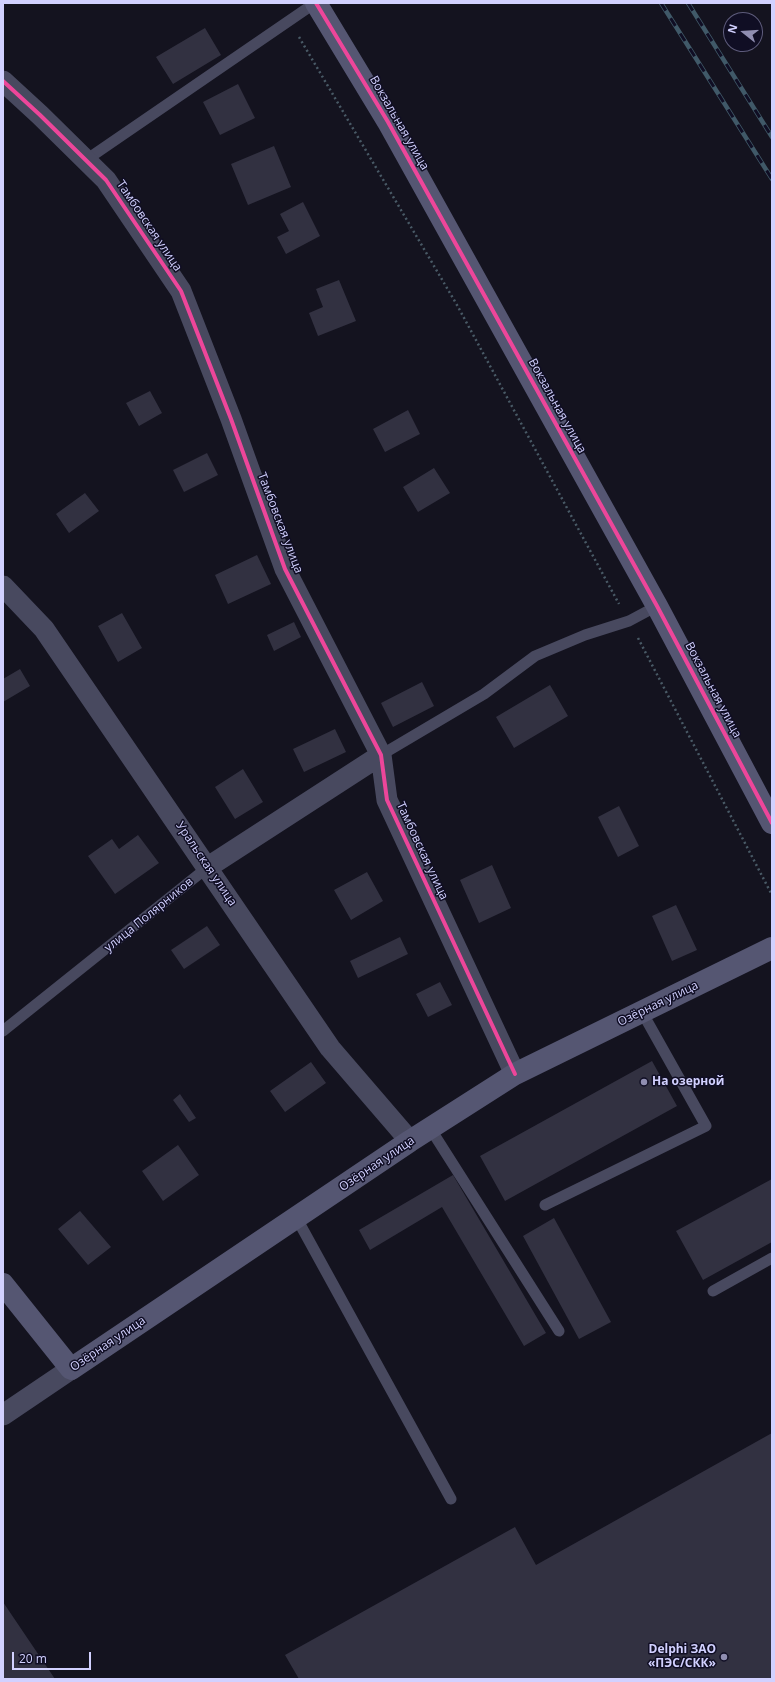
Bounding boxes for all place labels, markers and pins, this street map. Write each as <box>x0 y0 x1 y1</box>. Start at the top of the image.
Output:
place label: На озерной <box>652 1075 724 1089</box>
marker: На озерной <box>639 1077 649 1087</box>
place label: Delphi ЗАО «ПЭС/СКК» <box>648 1643 716 1671</box>
marker: Delphi ЗАО «ПЭС/СКК» <box>719 1652 729 1662</box>

